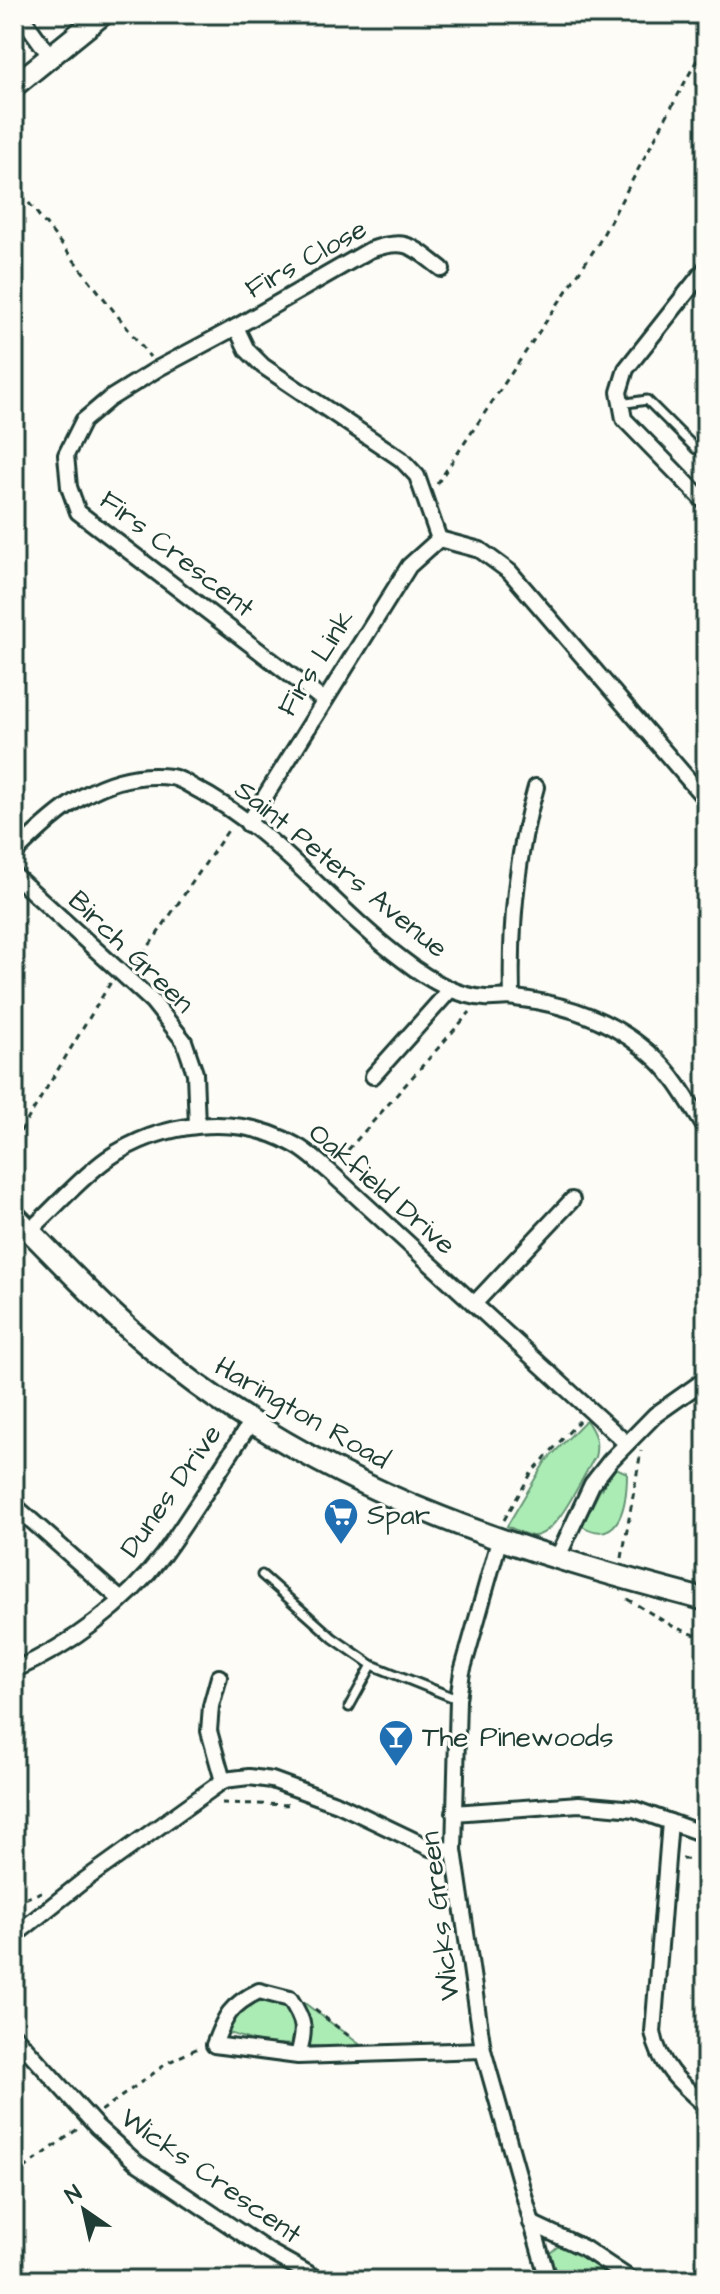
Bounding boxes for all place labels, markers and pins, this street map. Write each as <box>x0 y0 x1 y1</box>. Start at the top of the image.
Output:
supermarket icon: Spar <box>322 1496 360 1546</box>
place label: Spar <box>367 1496 430 1535</box>
bar icon: The Pinewoods <box>377 1718 415 1768</box>
place label: The Pinewoods <box>422 1718 613 1757</box>

